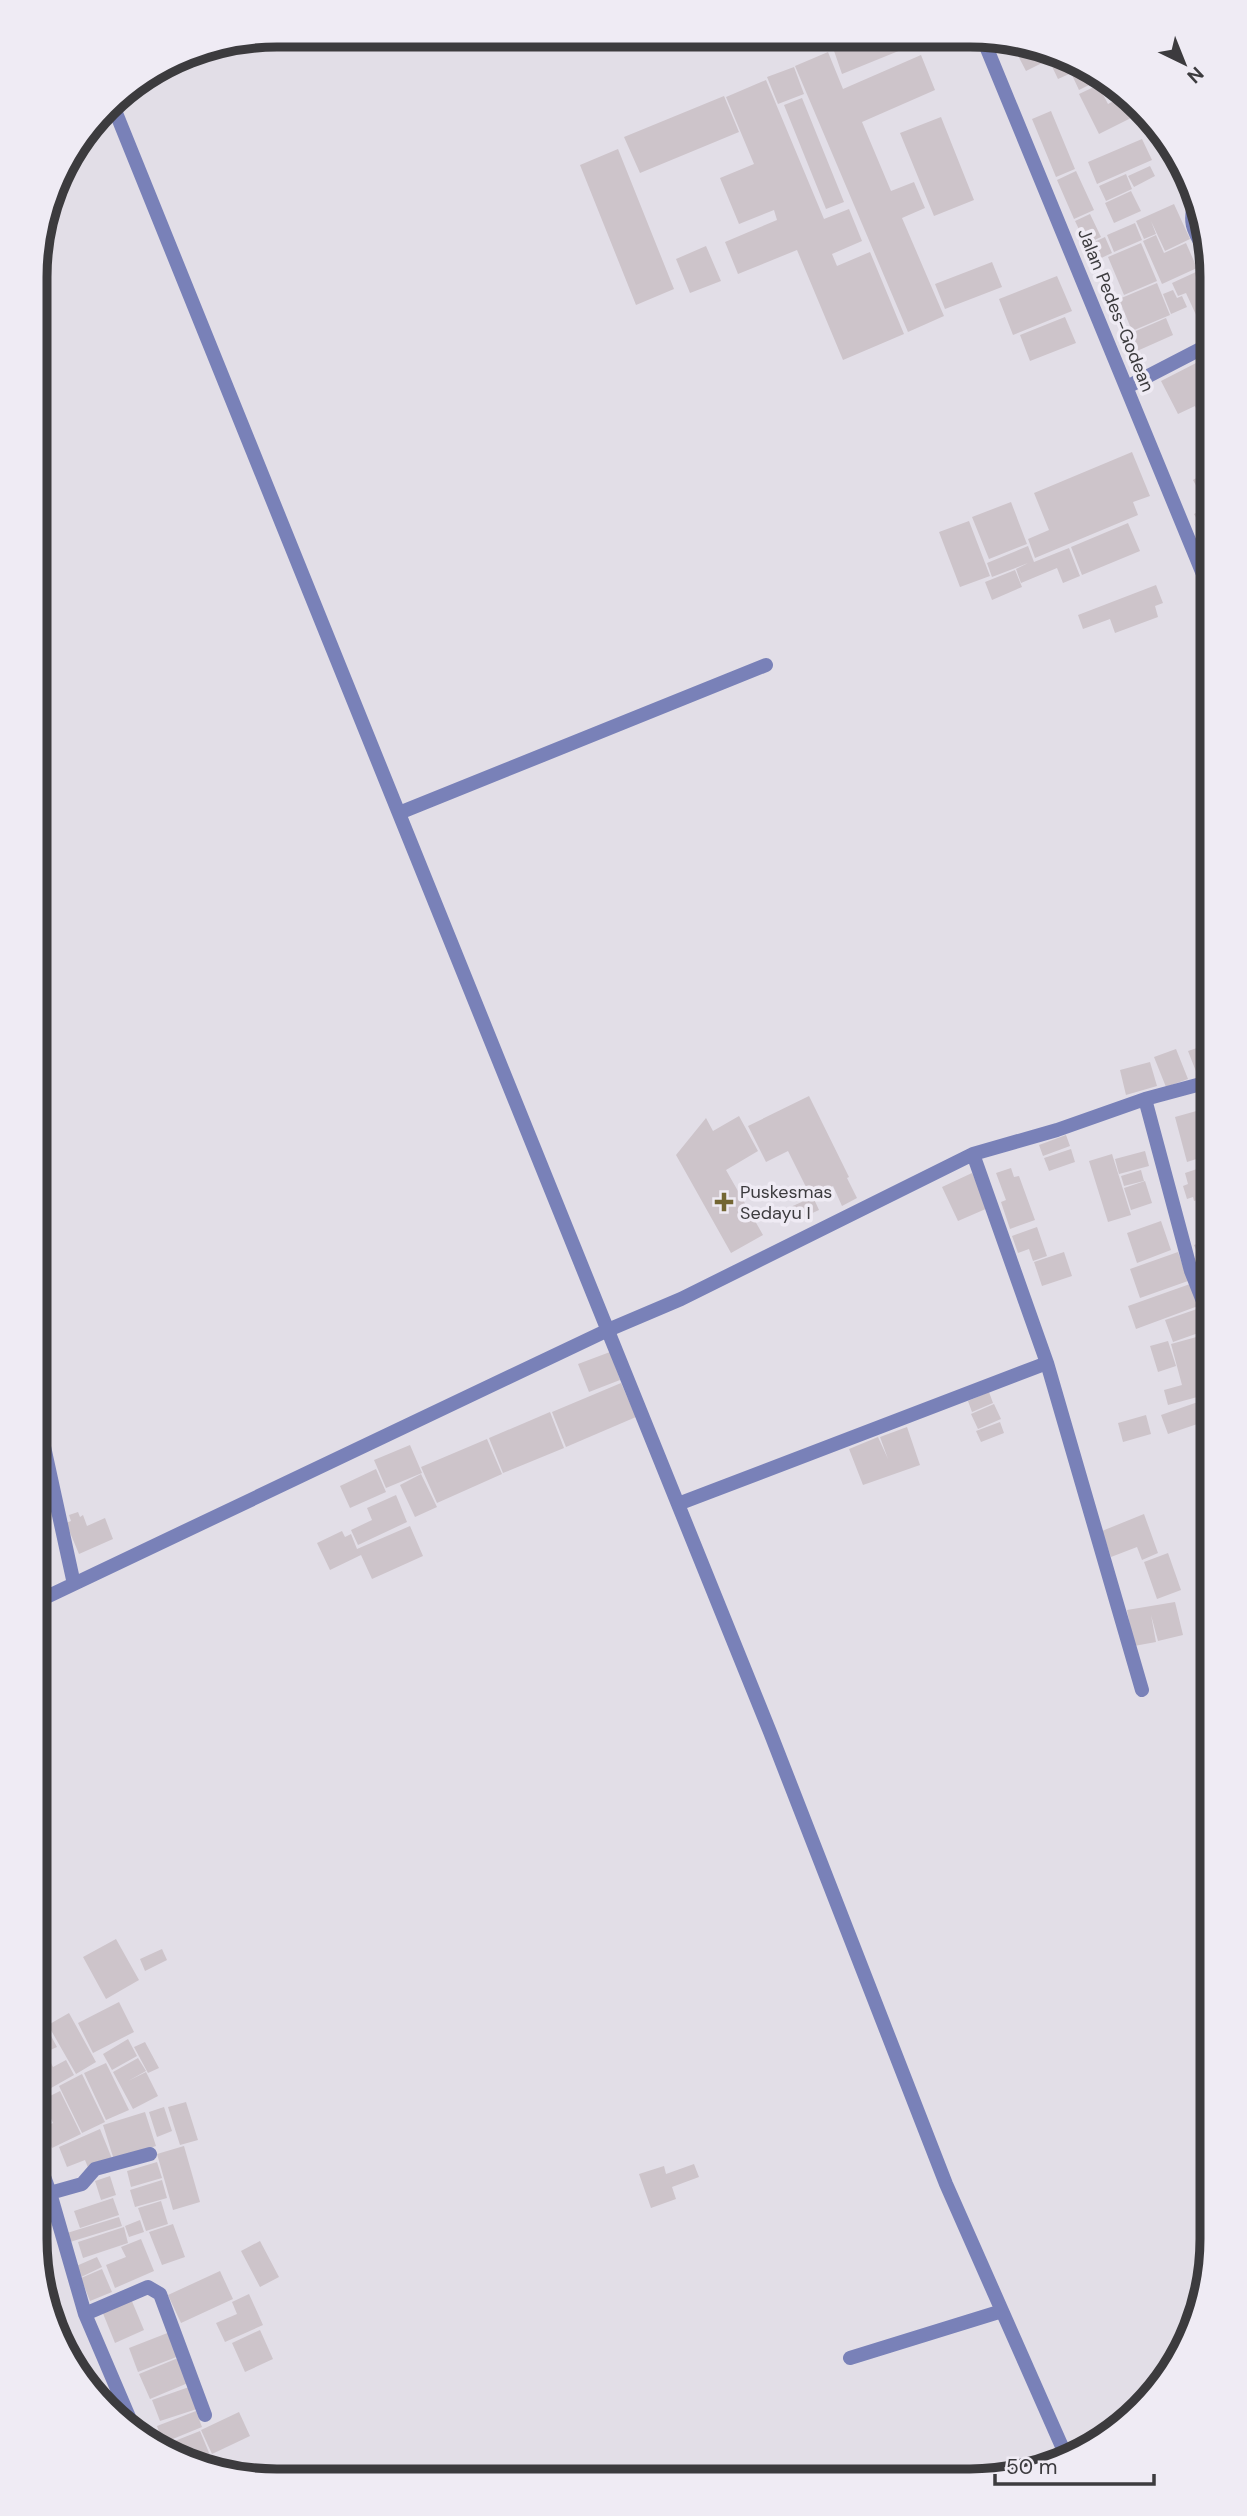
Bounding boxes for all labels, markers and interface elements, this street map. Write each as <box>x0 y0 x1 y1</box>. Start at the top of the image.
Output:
north arrow <box>1149 28 1219 98</box>
text: N <box>1182 61 1209 89</box>
street label: Jalan Pedes-Godean <box>1072 225 1160 395</box>
place label: Puskesmas Sedayu I <box>740 1180 832 1225</box>
marker: Puskesmas Sedayu I <box>714 1192 734 1212</box>
scale bar <box>995 2442 1154 2486</box>
text: 50 m <box>1006 2453 1057 2481</box>

